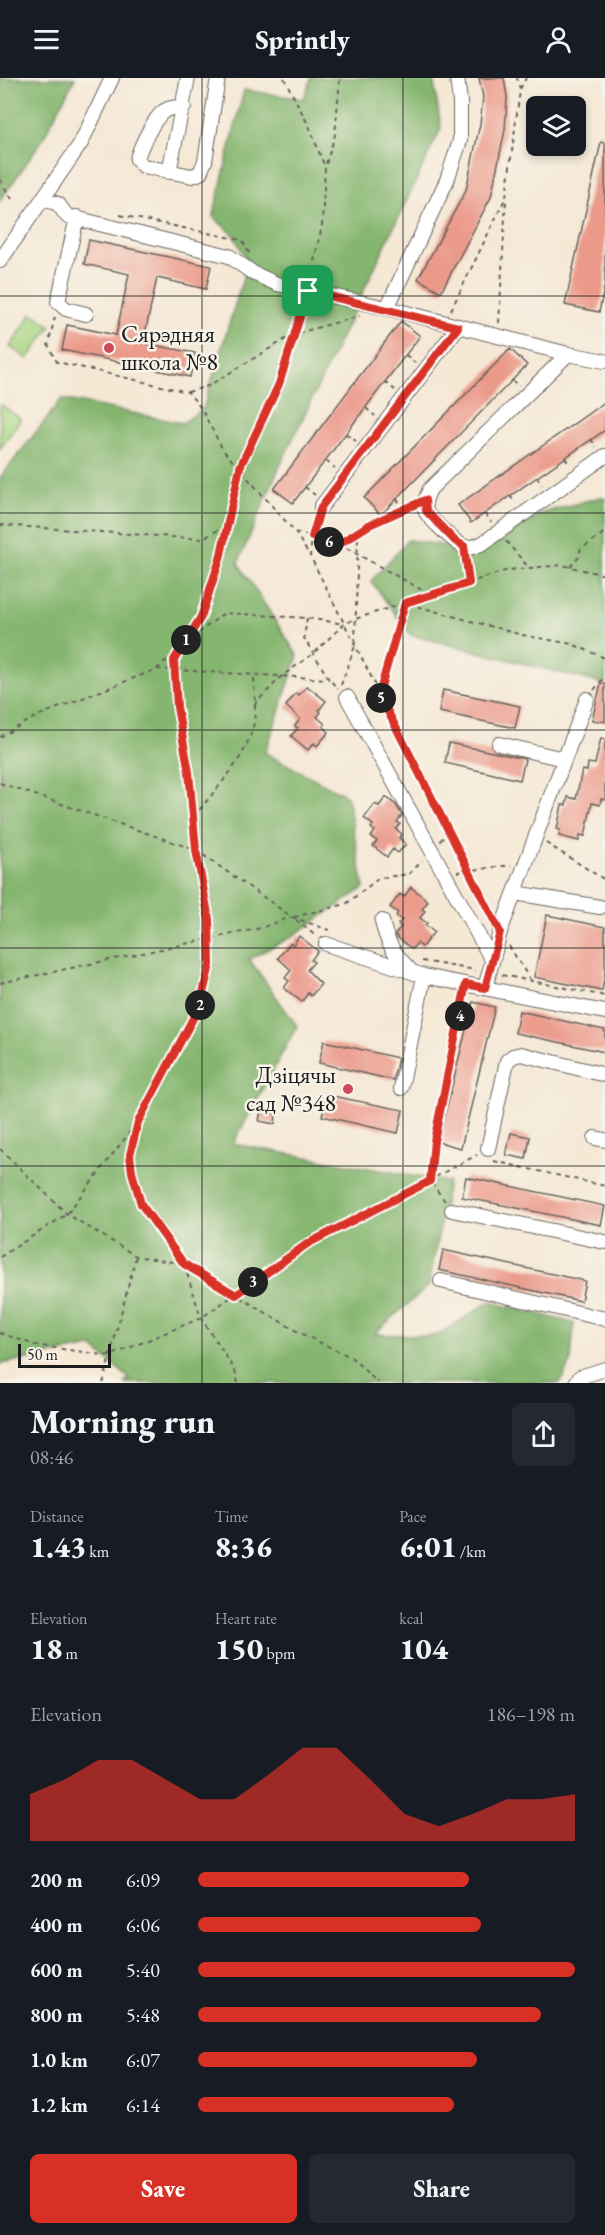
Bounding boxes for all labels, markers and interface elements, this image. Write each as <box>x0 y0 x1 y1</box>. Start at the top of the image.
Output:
text: Sprintly <box>255 22 350 57</box>
icon: menu <box>30 23 63 56</box>
icon: person <box>542 23 575 56</box>
map controls <box>526 96 586 156</box>
button: layers <box>526 96 586 156</box>
pin <box>282 265 333 316</box>
icon: arrive <box>291 274 324 307</box>
place label: Сярэдняя школа №8 <box>121 318 218 377</box>
marker: Сярэдняя школа №8 <box>102 341 116 355</box>
pin: 6 <box>314 527 344 557</box>
text: 6 <box>325 531 333 552</box>
pin: 1 <box>171 625 201 655</box>
text: 1 <box>182 629 190 650</box>
pin: 5 <box>366 683 396 713</box>
text: 5 <box>377 687 385 708</box>
pin: 2 <box>185 990 215 1020</box>
text: 2 <box>196 994 204 1015</box>
pin: 4 <box>445 1001 475 1031</box>
text: 4 <box>456 1005 464 1026</box>
place label: Дзіцячы сад №348 <box>246 1059 336 1118</box>
marker: Дзіцячы сад №348 <box>341 1082 355 1096</box>
pin: 3 <box>238 1267 268 1297</box>
text: 3 <box>249 1271 257 1292</box>
scale bar <box>18 1341 111 1368</box>
text: 50 m <box>27 1344 58 1365</box>
text: Morning run <box>30 1400 215 1443</box>
button: share <box>512 1403 575 1466</box>
text: 08:46 <box>30 1444 73 1470</box>
text: Distance <box>30 1506 83 1527</box>
text: Time <box>215 1506 248 1527</box>
text: Pace <box>399 1506 426 1527</box>
text: 1.43 <box>30 1527 86 1566</box>
text: 8:36 <box>215 1527 272 1566</box>
text: 6:01 <box>399 1527 457 1566</box>
text: km <box>86 1541 109 1562</box>
text: /km <box>457 1541 486 1562</box>
text: Elevation <box>30 1608 88 1629</box>
text: Heart rate <box>215 1608 277 1629</box>
text: kcal <box>399 1608 423 1629</box>
text: 18 <box>30 1629 62 1668</box>
text: 150 <box>215 1629 263 1668</box>
text: 104 <box>399 1629 448 1668</box>
text: m <box>62 1643 78 1664</box>
text: bpm <box>263 1643 295 1664</box>
text: Elevation <box>30 1701 102 1727</box>
text: 186–198 m <box>487 1701 575 1727</box>
text: 200 m <box>30 1867 83 1893</box>
text: 6:09 <box>126 1867 160 1893</box>
text: 400 m <box>30 1912 83 1938</box>
text: 6:06 <box>126 1912 160 1938</box>
text: 600 m <box>30 1957 83 1983</box>
text: 5:40 <box>126 1957 160 1983</box>
text: 800 m <box>30 2002 83 2028</box>
text: 5:48 <box>126 2002 160 2028</box>
text: 1.0 km <box>30 2047 88 2073</box>
text: 6:07 <box>126 2047 160 2073</box>
text: 1.2 km <box>30 2092 88 2118</box>
text: 6:14 <box>126 2092 160 2118</box>
button: Save <box>30 2154 297 2223</box>
button: Share <box>309 2154 575 2223</box>

